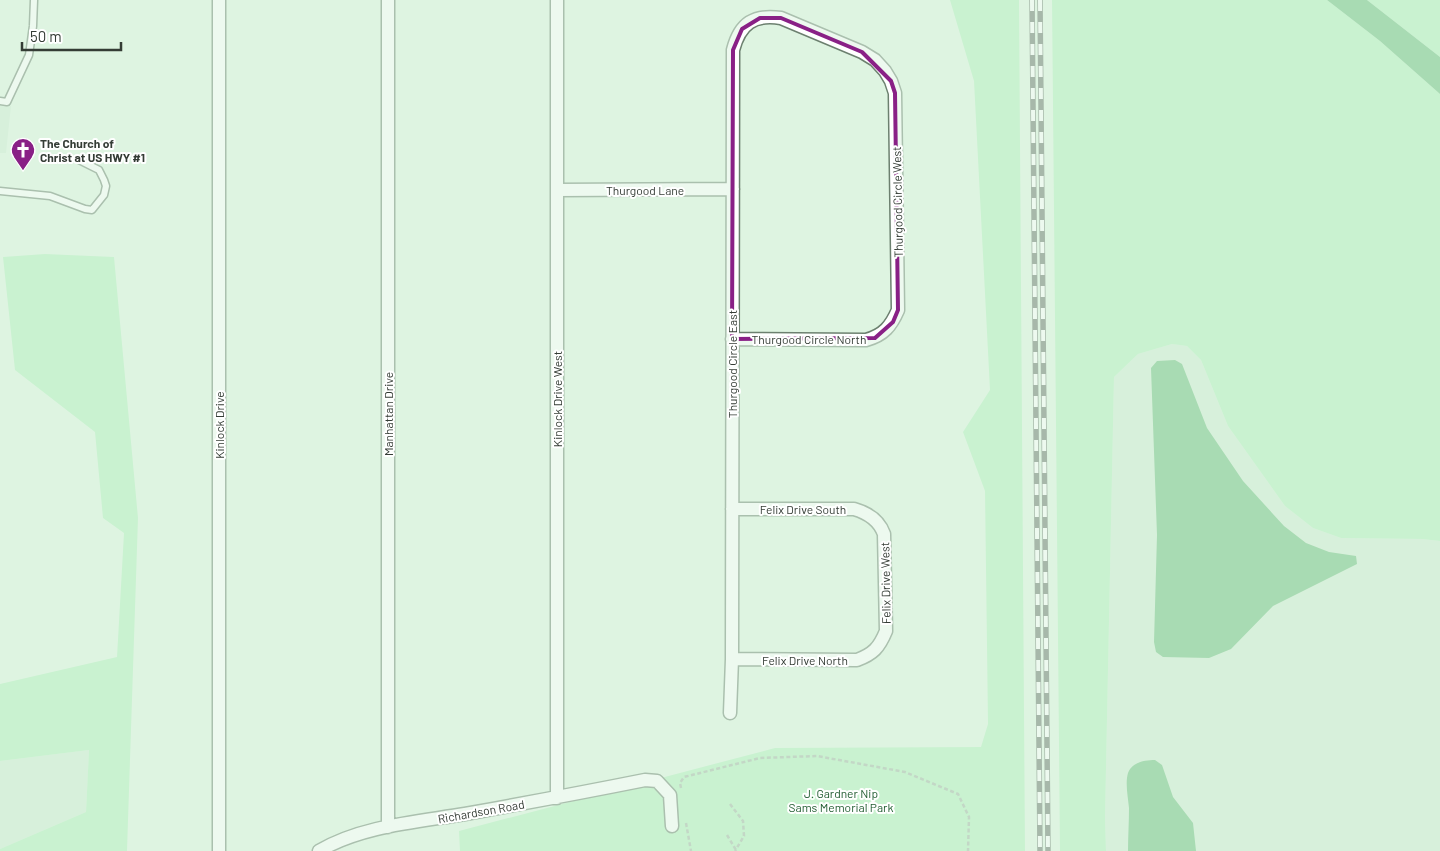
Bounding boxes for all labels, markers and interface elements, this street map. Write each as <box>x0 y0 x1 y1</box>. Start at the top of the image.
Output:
scale bar <box>22 20 121 52</box>
text: 50 m <box>30 27 62 45</box>
place label: The Church of Christ at US HWY #1 <box>40 136 145 164</box>
church icon: The Church of Christ at US HWY #1 <box>10 137 36 171</box>
street label: Thurgood Circle West <box>889 146 905 258</box>
street label: Thurgood Lane <box>606 183 684 197</box>
street label: Thurgood Circle East <box>725 310 739 418</box>
street label: Thurgood Circle North <box>752 332 866 346</box>
street label: Kinlock Drive West <box>550 351 564 447</box>
street label: Manhattan Drive <box>381 372 395 456</box>
street label: Kinlock Drive <box>212 391 226 459</box>
street label: Felix Drive South <box>760 502 846 516</box>
street label: Felix Drive West <box>877 542 893 624</box>
street label: Felix Drive North <box>762 653 848 667</box>
park label: J. Gardner Nip Sams Memorial Park <box>789 786 893 814</box>
street label: Richardson Road <box>437 796 525 826</box>

